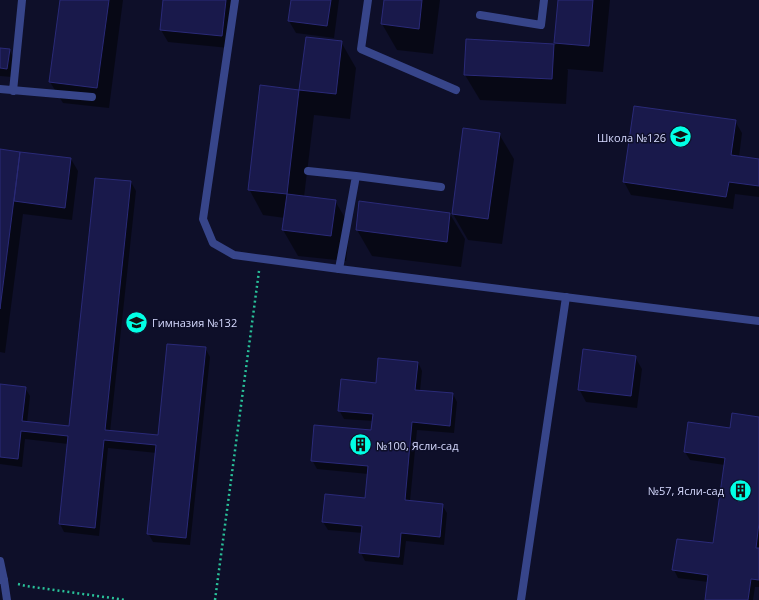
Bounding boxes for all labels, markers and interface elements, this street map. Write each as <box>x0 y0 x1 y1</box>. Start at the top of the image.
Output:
school or university icon: Школа №126 <box>668 124 694 150</box>
place label: Школа №126 <box>597 130 666 145</box>
school or university icon: Гимназия №132 <box>124 309 150 335</box>
place label: Гимназия №132 <box>152 315 237 330</box>
building icon: №100, Ясли-сад <box>348 432 374 458</box>
place label: №100, Ясли-сад <box>376 438 459 453</box>
building icon: №57, Ясли-сад <box>727 477 753 503</box>
place label: №57, Ясли-сад <box>648 483 725 498</box>

